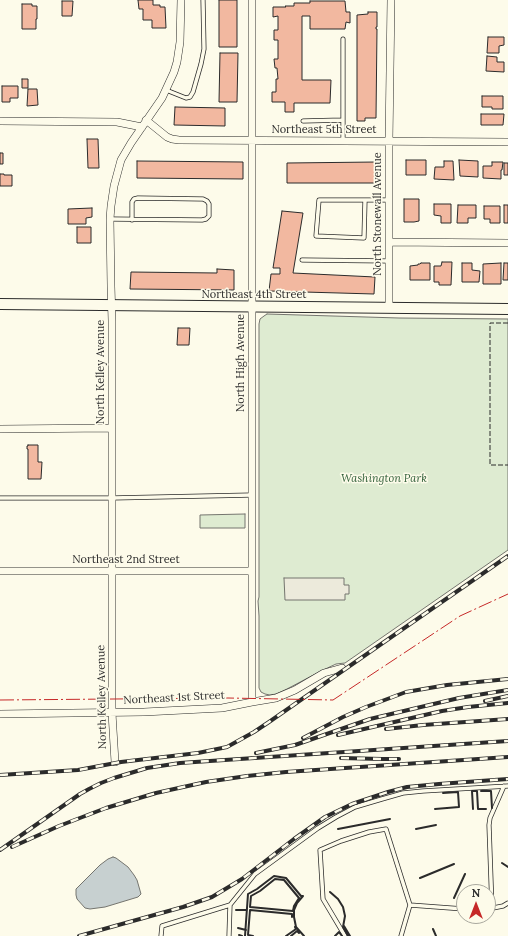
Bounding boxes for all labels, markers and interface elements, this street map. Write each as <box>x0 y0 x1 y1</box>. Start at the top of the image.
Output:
street label: Northeast 5th Street <box>271 123 377 137</box>
street label: North Stonewall Avenue <box>371 152 385 276</box>
street label: Northeast 4th Street <box>201 288 307 302</box>
street label: North High Avenue <box>234 314 248 412</box>
street label: North Kelley Avenue <box>94 320 108 424</box>
park label: Washington Park <box>341 472 427 486</box>
street label: Northeast 2nd Street <box>72 553 180 567</box>
street label: North Kelley Avenue <box>94 645 110 749</box>
street label: Northeast 1st Street <box>123 689 225 707</box>
north arrow <box>456 884 496 924</box>
text: N <box>472 886 480 900</box>

